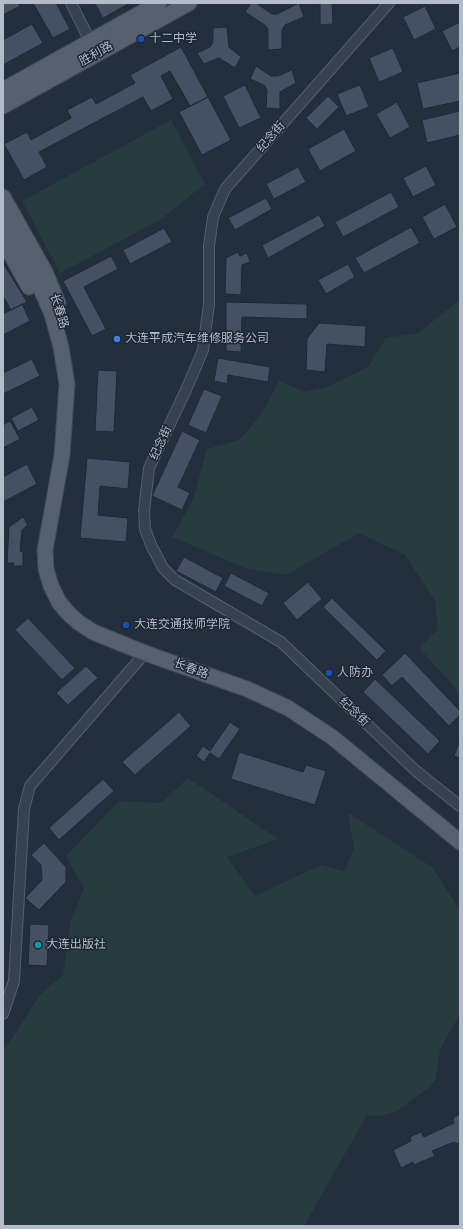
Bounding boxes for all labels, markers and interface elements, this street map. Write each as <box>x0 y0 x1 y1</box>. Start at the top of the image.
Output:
place label: 十二中学 <box>149 32 197 46</box>
marker: 十二中学 <box>136 34 146 44</box>
street label: 胜利路 <box>77 39 115 69</box>
street label: 纪念街 <box>254 119 288 155</box>
street label: 长春路 <box>47 292 71 330</box>
place label: 大连平成汽车维修服务公司 <box>125 332 269 346</box>
marker: 大连平成汽车维修服务公司 <box>112 334 122 344</box>
street label: 纪念街 <box>147 424 175 462</box>
place label: 大连交通技师学院 <box>134 618 230 632</box>
marker: 大连交通技师学院 <box>121 620 131 630</box>
street label: 长春路 <box>172 656 210 682</box>
place label: 人防办 <box>337 666 373 680</box>
marker: 人防办 <box>324 668 334 678</box>
street label: 纪念街 <box>336 694 372 730</box>
place label: 大连出版社 <box>46 938 106 952</box>
marker: 大连出版社 <box>33 940 43 950</box>

